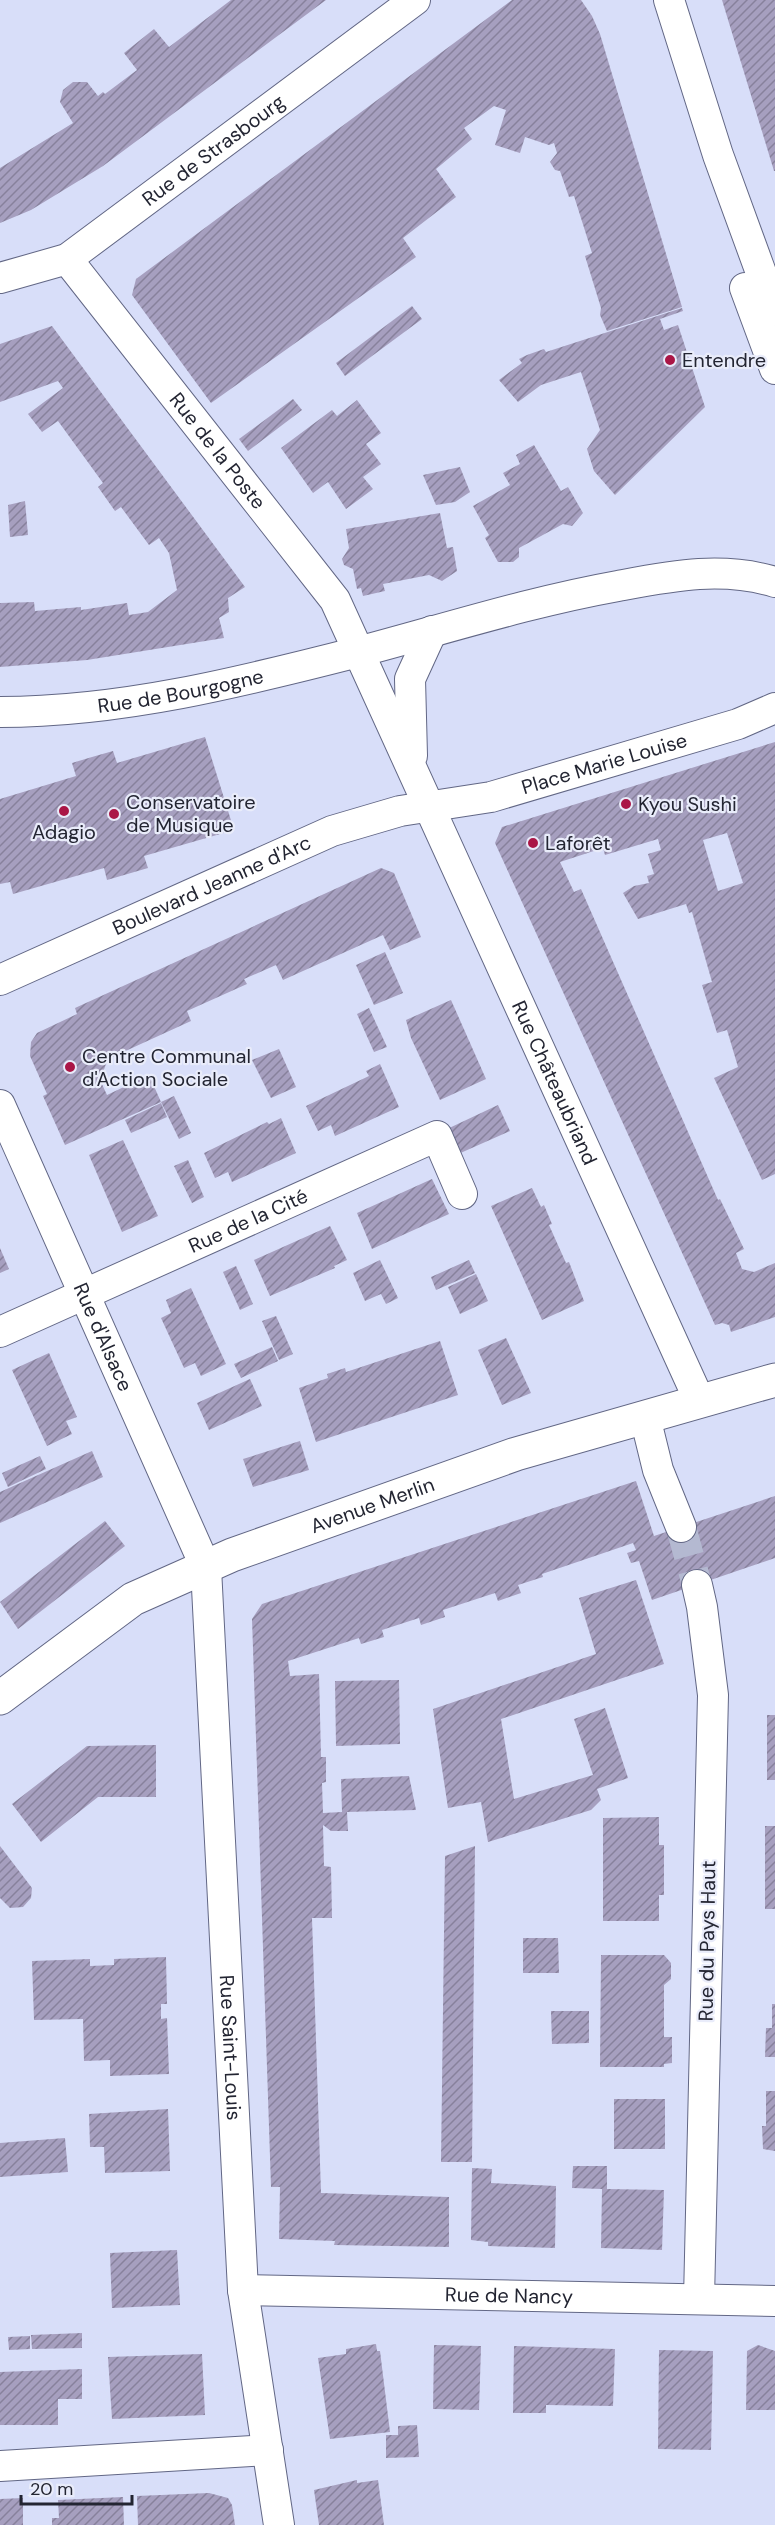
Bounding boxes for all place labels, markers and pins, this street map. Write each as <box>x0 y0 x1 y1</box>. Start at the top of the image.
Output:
place label: Entendre <box>682 347 766 373</box>
marker: Entendre <box>663 353 677 367</box>
place label: Conservatoire de Musique <box>126 789 256 838</box>
place label: Kyou Sushi <box>638 791 737 817</box>
marker: Kyou Sushi <box>619 797 633 811</box>
marker: Adagio <box>57 804 71 818</box>
marker: Conservatoire de Musique <box>107 807 121 821</box>
place label: Adagio <box>32 819 96 845</box>
place label: Laforêt <box>545 830 611 856</box>
marker: Laforêt <box>526 836 540 850</box>
place label: Centre Communal d'Action Sociale <box>82 1043 251 1092</box>
marker: Centre Communal d'Action Sociale <box>63 1060 77 1074</box>

